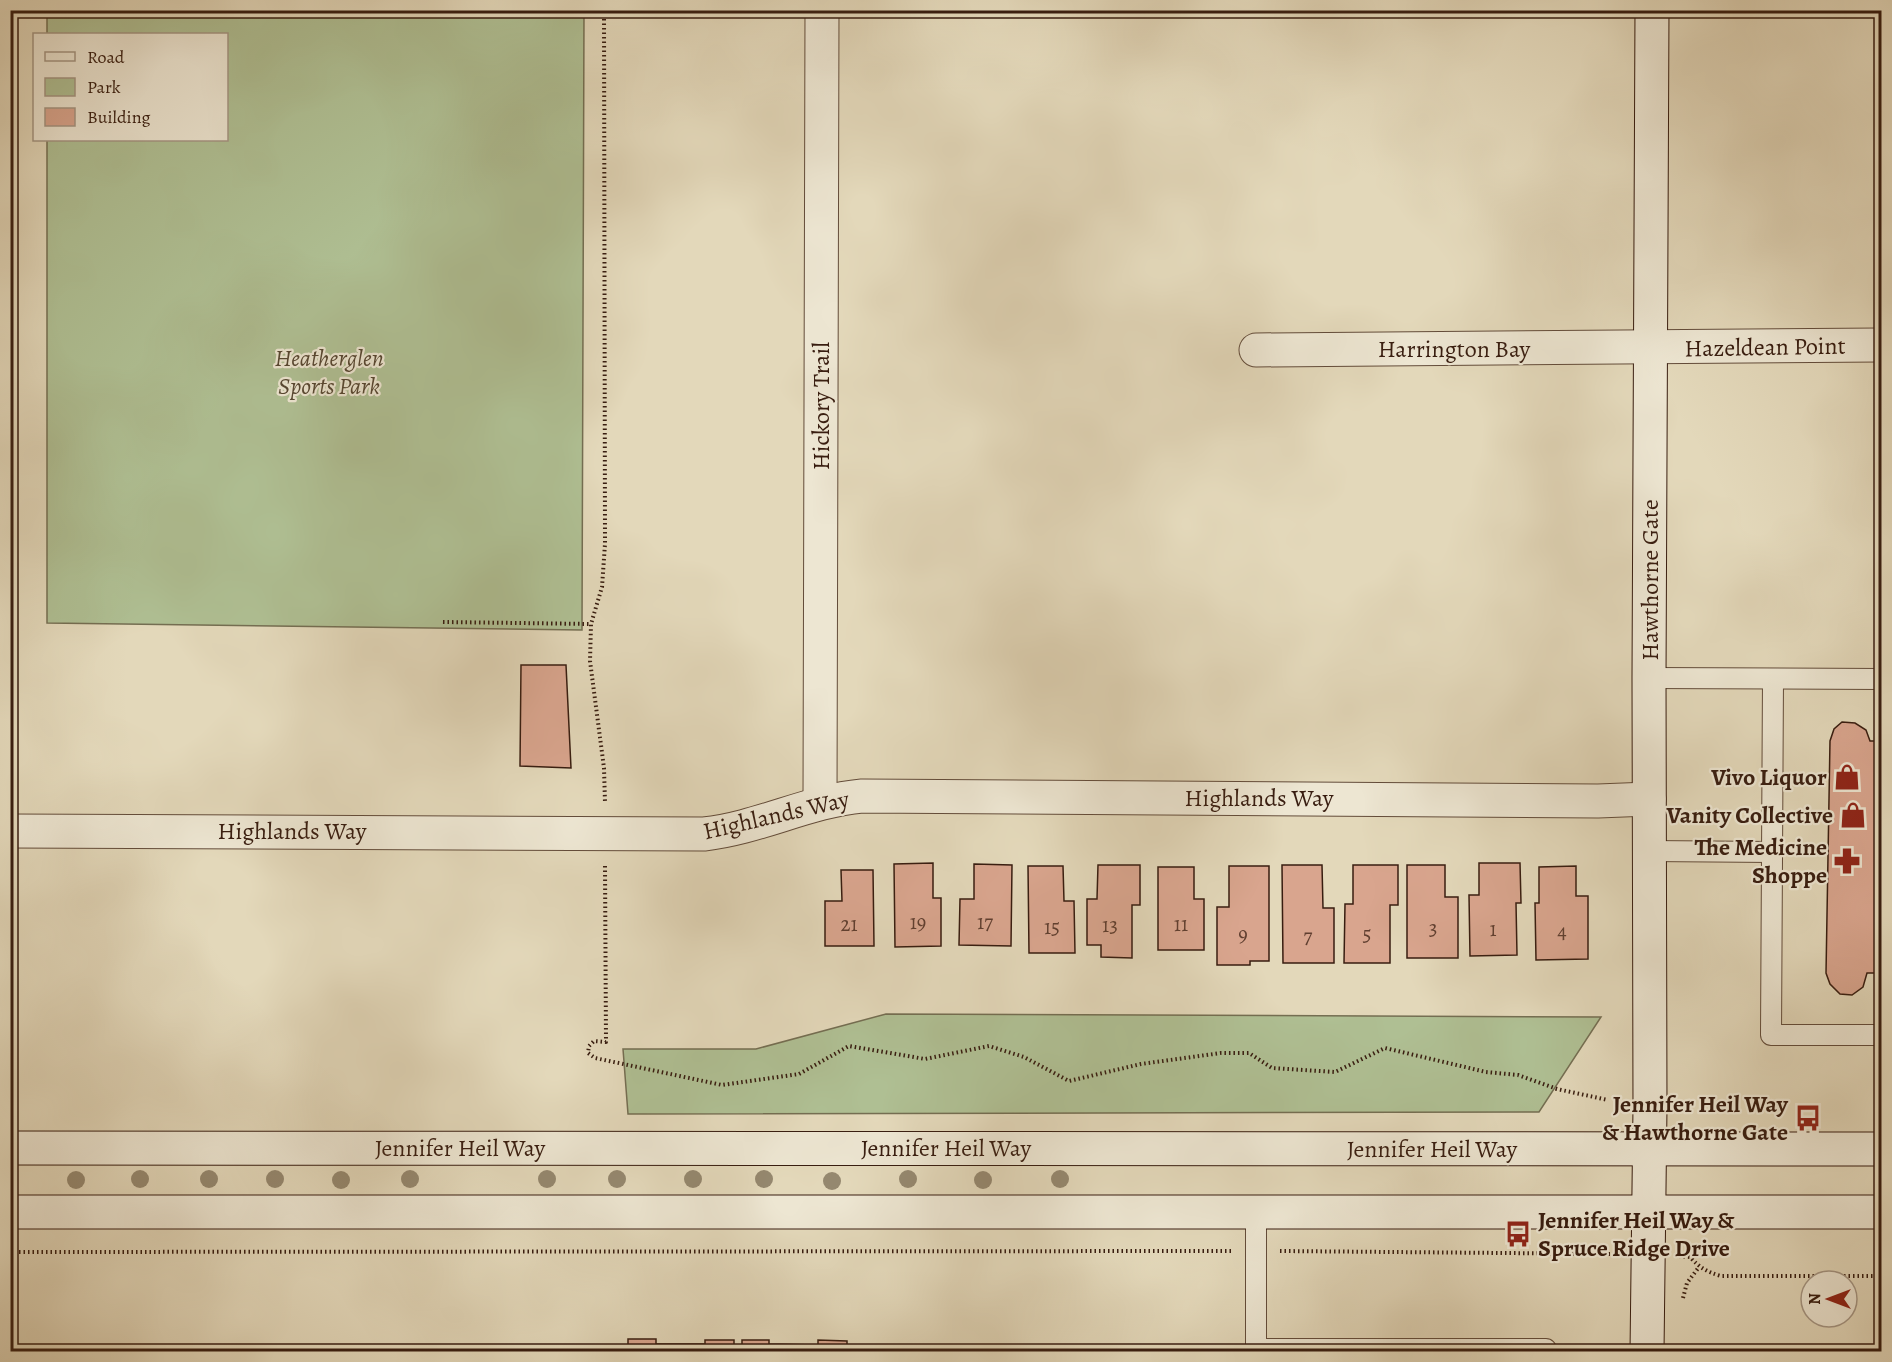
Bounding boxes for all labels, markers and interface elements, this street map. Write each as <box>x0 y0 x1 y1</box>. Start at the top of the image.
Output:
legend <box>33 33 228 141</box>
text: Road <box>87 45 125 69</box>
text: Park <box>87 75 121 99</box>
text: Building <box>87 105 151 129</box>
street label: Hazeldean Point <box>1684 330 1846 364</box>
street label: Harrington Bay <box>1378 333 1531 365</box>
park label: Heatherglen Sports Park <box>274 342 384 402</box>
street label: Hickory Trail <box>805 342 837 470</box>
street label: Hawthorne Gate <box>1634 499 1666 661</box>
place label: Vivo Liquor <box>1710 761 1827 793</box>
shop icon: Vivo Liquor <box>1832 762 1862 792</box>
street label: Highlands Way <box>1185 782 1334 814</box>
street label: Highlands Way <box>700 783 852 847</box>
place label: Vanity Collective <box>1666 799 1833 831</box>
shop icon: Vanity Collective <box>1838 800 1868 830</box>
street label: Highlands Way <box>218 815 367 847</box>
place label: The Medicine Shoppe <box>1694 831 1827 891</box>
pharmacy icon: The Medicine Shoppe <box>1832 846 1862 876</box>
house number: 19 <box>910 908 926 936</box>
house number: 17 <box>977 908 993 936</box>
house number: 21 <box>840 910 858 938</box>
house number: 11 <box>1174 910 1188 938</box>
house number: 13 <box>1102 911 1118 939</box>
house number: 15 <box>1044 913 1060 941</box>
house number: 3 <box>1429 914 1437 942</box>
house number: 1 <box>1489 915 1497 943</box>
house number: 4 <box>1557 917 1567 945</box>
house number: 9 <box>1238 920 1248 948</box>
house number: 5 <box>1362 920 1372 948</box>
house number: 7 <box>1304 922 1313 950</box>
place label: Jennifer Heil Way & Hawthorne Gate <box>1602 1088 1789 1148</box>
bus stop icon: Jennifer Heil Way & Hawthorne Gate <box>1793 1103 1823 1133</box>
street label: Jennifer Heil Way <box>375 1132 546 1164</box>
street label: Jennifer Heil Way <box>861 1132 1032 1164</box>
street label: Jennifer Heil Way <box>1347 1133 1518 1165</box>
place label: Jennifer Heil Way & Spruce Ridge Drive <box>1538 1204 1735 1264</box>
bus stop icon: Jennifer Heil Way & Spruce Ridge Drive <box>1503 1219 1533 1249</box>
north arrow <box>1799 1269 1859 1329</box>
text: N <box>1804 1293 1826 1305</box>

